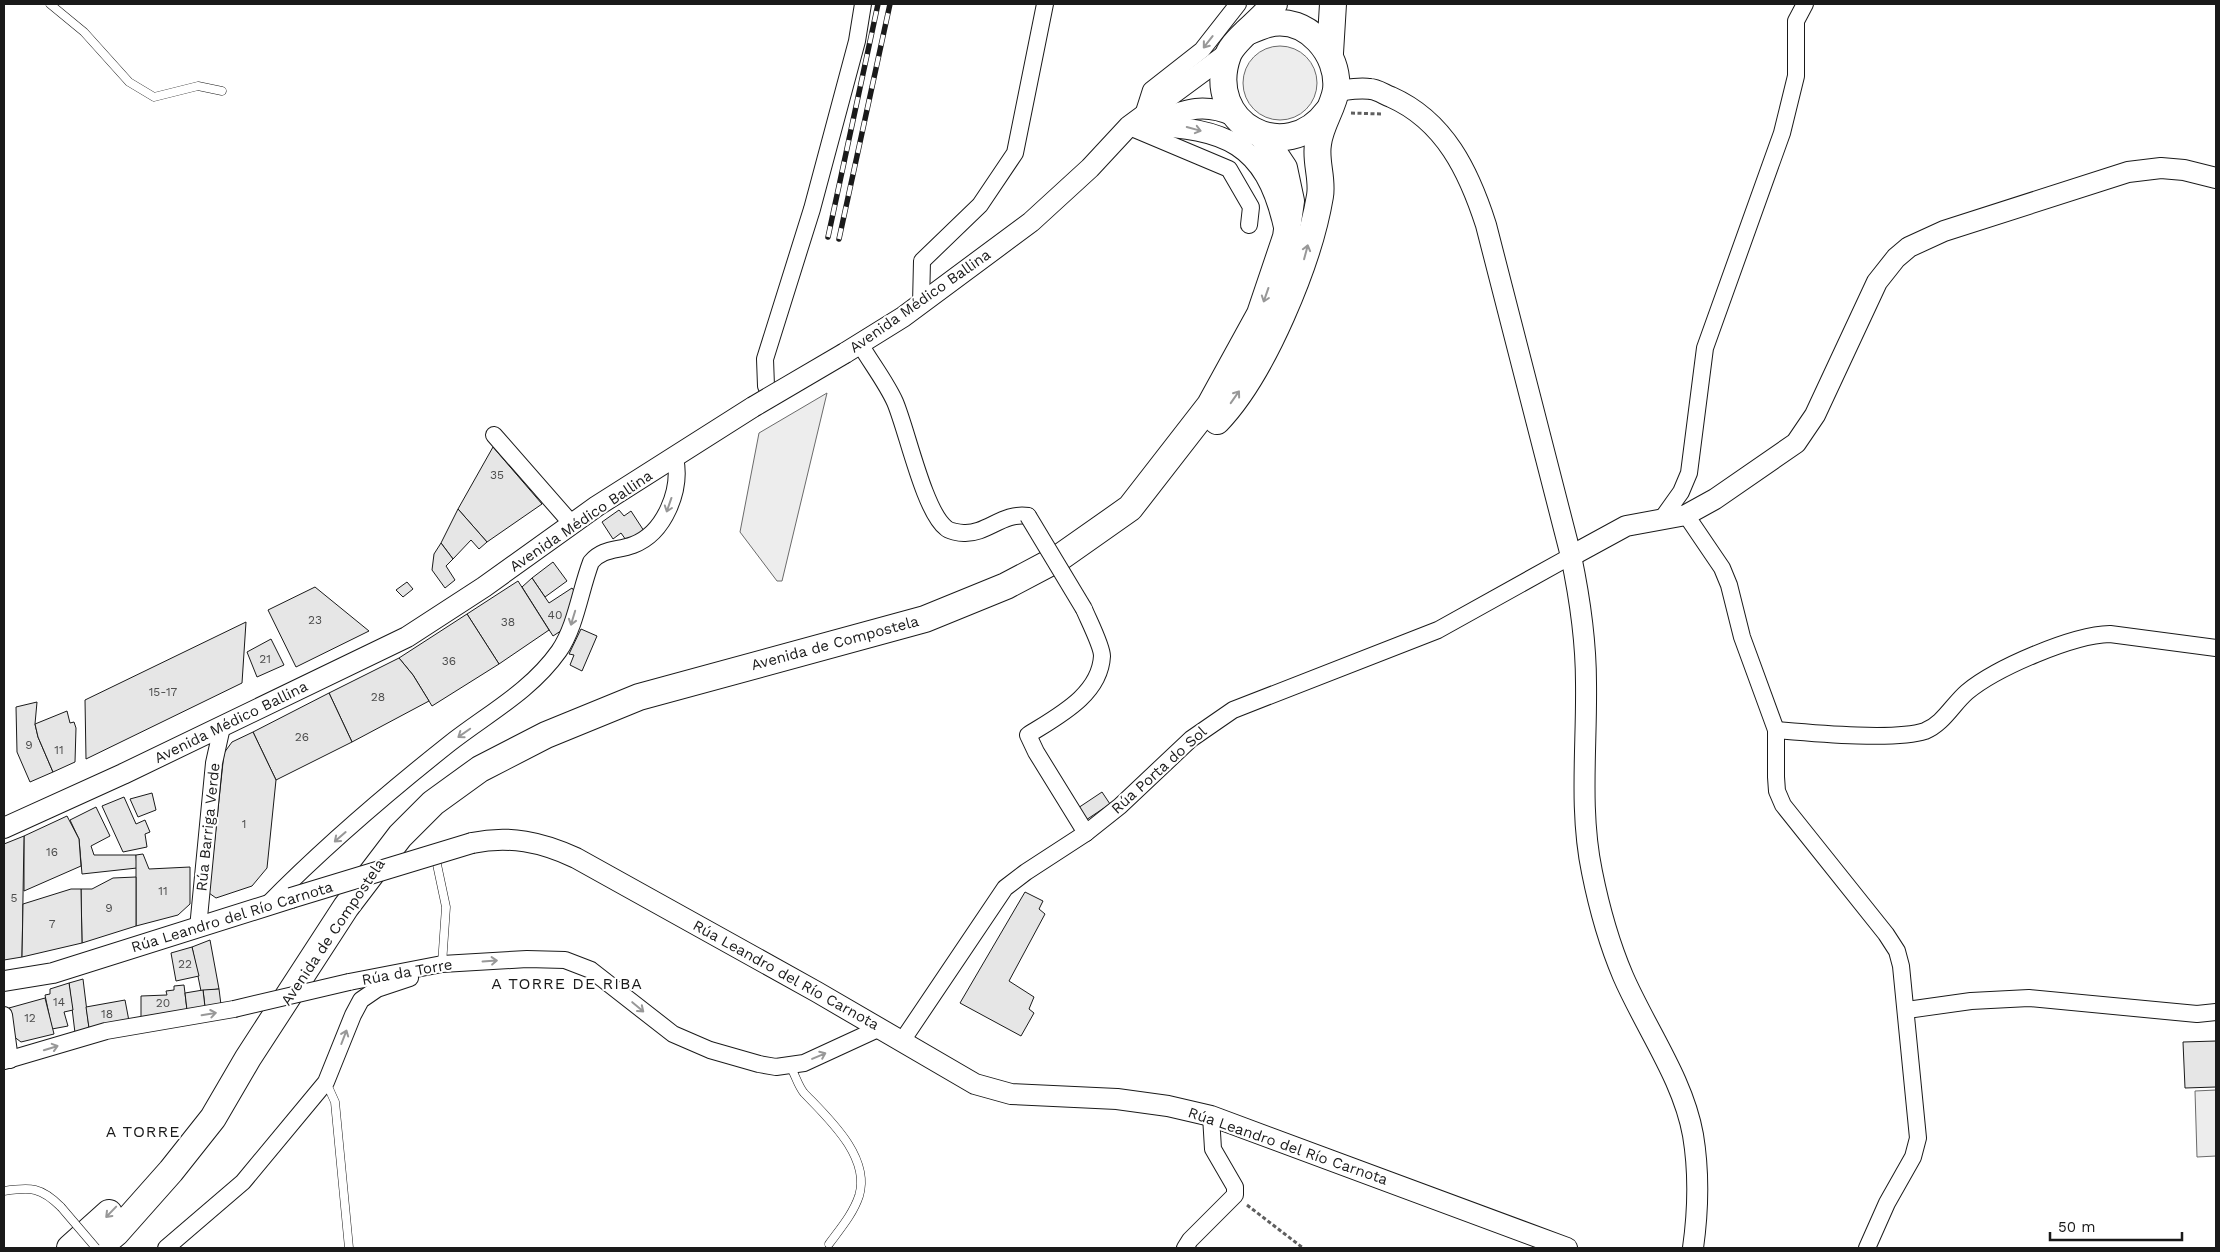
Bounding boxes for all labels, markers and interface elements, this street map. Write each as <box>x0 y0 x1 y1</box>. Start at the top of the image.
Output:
one-way arrow <box>1203 35 1213 49</box>
one-way arrow <box>1185 125 1201 135</box>
one-way arrow <box>1302 244 1311 260</box>
street label: Avenida Médico Ballina <box>846 245 995 357</box>
one-way arrow <box>1261 287 1270 303</box>
one-way arrow <box>1230 390 1240 404</box>
street label: Avenida Médico Ballina <box>506 466 656 576</box>
house number: 35 <box>490 468 504 482</box>
one-way arrow <box>664 496 674 512</box>
house number: 40 <box>548 608 562 622</box>
one-way arrow <box>568 609 577 625</box>
street label: Avenida de Compostela <box>749 612 921 674</box>
house number: 23 <box>308 613 322 627</box>
house number: 38 <box>501 615 515 629</box>
house number: 21 <box>259 652 271 666</box>
house number: 36 <box>442 654 456 668</box>
street label: Avenida Médico Ballina <box>151 677 311 767</box>
house number: 15-17 <box>149 685 178 699</box>
house number: 28 <box>371 690 385 704</box>
street label: Rúa Porta do Sol <box>1108 722 1211 818</box>
one-way arrow <box>457 728 471 738</box>
house number: 26 <box>295 730 309 744</box>
house number: 9 <box>25 738 33 752</box>
house number: 11 <box>54 743 64 757</box>
street label: Rúa Barriga Verde <box>192 762 224 892</box>
house number: 1 <box>242 817 246 831</box>
one-way arrow <box>333 832 346 843</box>
house number: 16 <box>46 845 58 859</box>
street label: Avenida de Compostela <box>277 855 389 1009</box>
street label: Rúa Leandro del Río Carnota <box>129 878 336 956</box>
house number: 11 <box>158 884 168 898</box>
house number: 5 <box>11 891 18 905</box>
house number: 9 <box>105 901 113 915</box>
street label: Rúa Leandro del Río Carnota <box>690 916 883 1034</box>
house number: 7 <box>49 917 56 931</box>
street label: Rúa da Torre <box>360 955 454 989</box>
one-way arrow <box>482 956 498 965</box>
house number: 22 <box>178 957 192 971</box>
district label: A TORRE DE RIBA <box>491 974 643 993</box>
house number: 14 <box>53 995 65 1009</box>
house number: 20 <box>156 996 170 1010</box>
one-way arrow <box>631 1002 644 1013</box>
house number: 18 <box>101 1007 113 1021</box>
one-way arrow <box>201 1008 217 1018</box>
house number: 12 <box>24 1011 36 1025</box>
one-way arrow <box>340 1030 349 1045</box>
one-way arrow <box>42 1042 58 1052</box>
one-way arrow <box>811 1051 826 1061</box>
street label: Rúa Leandro del Río Carnota <box>1186 1103 1391 1189</box>
district label: A TORRE <box>106 1122 180 1141</box>
one-way arrow <box>105 1205 117 1218</box>
scale bar <box>2050 1210 2182 1242</box>
text: 50 m <box>2058 1218 2095 1236</box>

